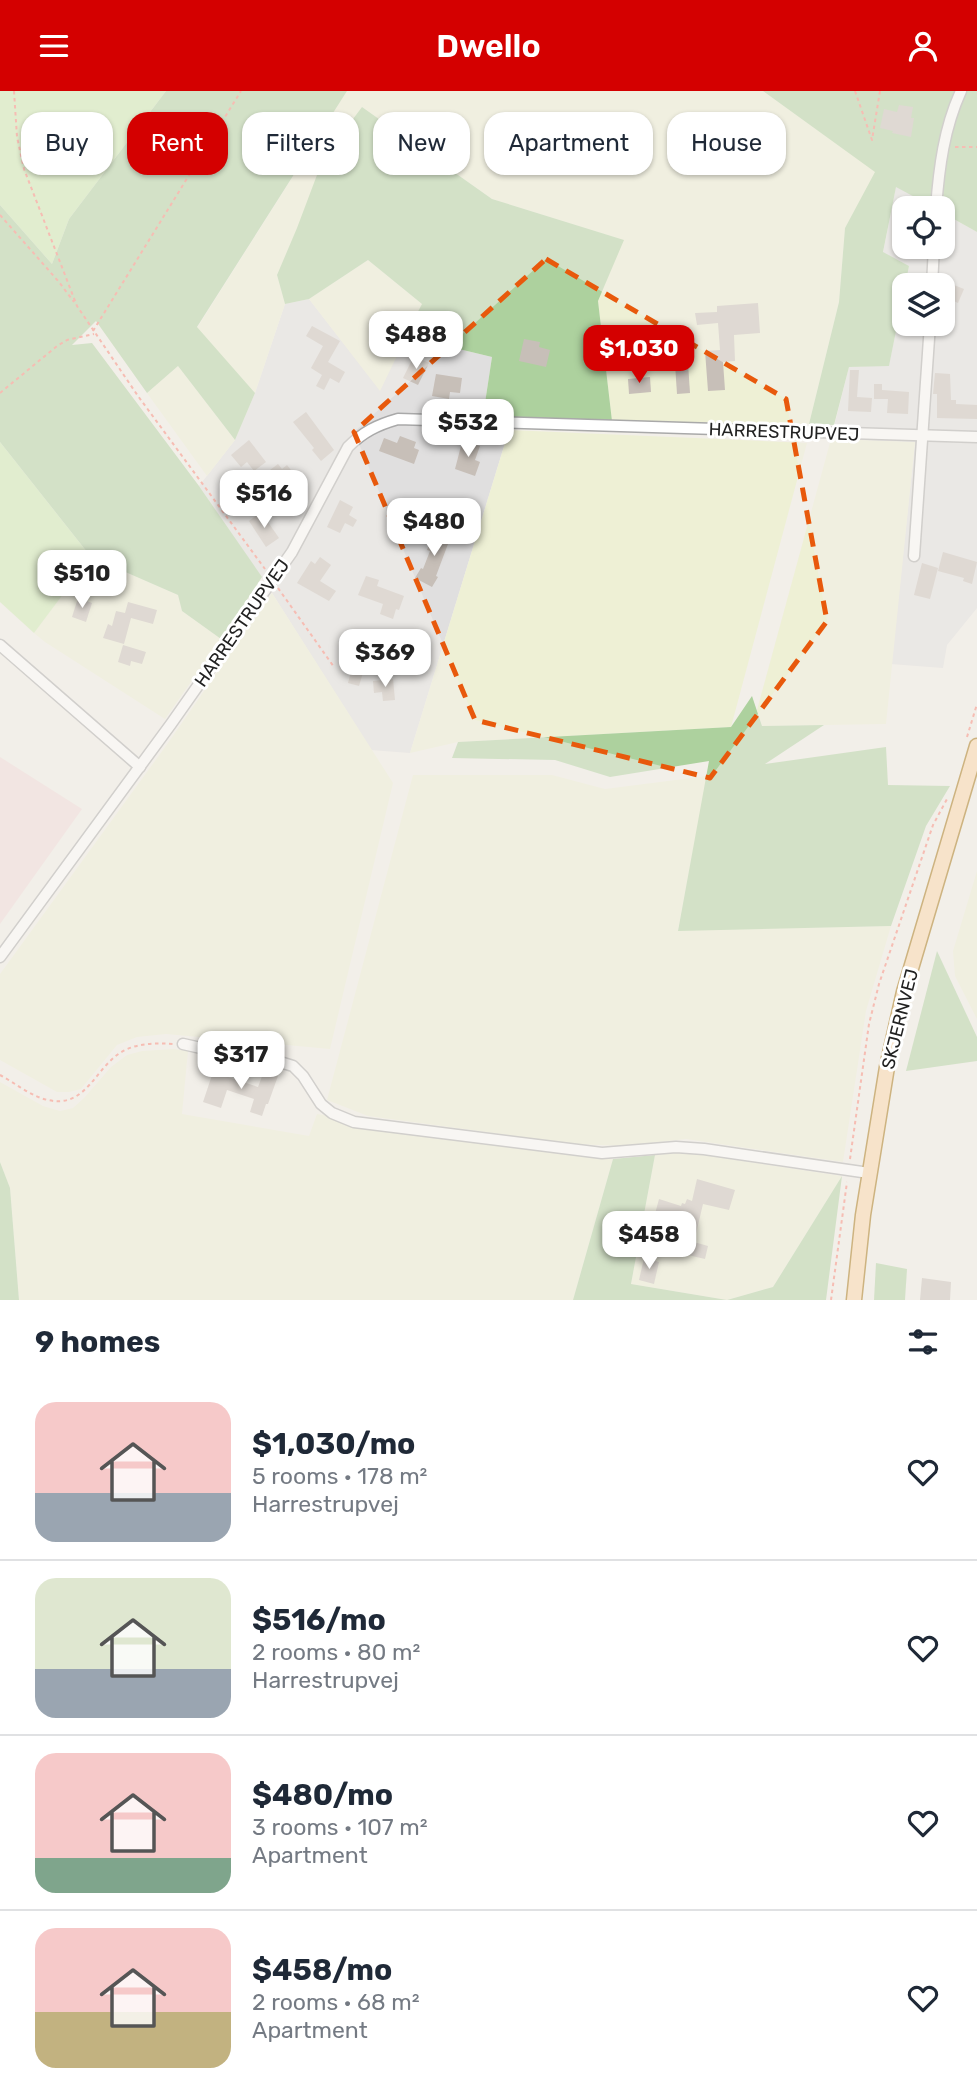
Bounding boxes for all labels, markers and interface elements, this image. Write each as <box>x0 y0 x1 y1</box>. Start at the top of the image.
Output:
icon: menu <box>35 27 73 65</box>
text: Dwello <box>436 27 541 65</box>
icon: person <box>904 27 942 65</box>
chip: Buy <box>21 112 113 175</box>
chip: Rent <box>127 112 228 175</box>
chip: Filters <box>242 112 359 175</box>
chip: New <box>373 112 470 175</box>
chip: Apartment <box>484 112 653 175</box>
chip: House <box>667 112 786 175</box>
map controls <box>892 196 955 336</box>
button: locate <box>892 196 955 259</box>
button: layers <box>892 273 955 336</box>
pin: $488 <box>375 311 457 371</box>
text: $488 <box>385 320 447 348</box>
pin: $1,030 <box>582 325 696 385</box>
text: $1,030 <box>599 334 679 362</box>
pin: $532 <box>427 399 509 459</box>
text: $532 <box>438 408 498 436</box>
street label: HARRESTRUPVEJ <box>708 418 860 446</box>
pin: $516 <box>223 471 305 530</box>
text: $516 <box>236 479 292 507</box>
pin: $480 <box>393 498 475 558</box>
text: $480 <box>403 507 465 535</box>
pin: $510 <box>41 551 123 610</box>
street label: HARRESTRUPVEJ <box>190 555 294 691</box>
text: $510 <box>53 559 111 587</box>
pin: $369 <box>344 629 426 689</box>
text: $369 <box>355 638 415 666</box>
street label: SKJERNVEJ <box>877 967 923 1071</box>
pin: $317 <box>200 1031 282 1091</box>
text: $317 <box>214 1040 268 1068</box>
pin: $458 <box>608 1211 690 1271</box>
text: $458 <box>618 1220 680 1248</box>
icon: filters <box>904 1323 942 1361</box>
text: 9 homes <box>35 1324 160 1360</box>
text: $1,030/mo <box>252 1426 415 1462</box>
icon: home <box>91 1430 175 1514</box>
icon: heart <box>904 1453 942 1491</box>
text: 5 rooms · 178 m² <box>252 1462 427 1490</box>
text: Harrestrupvej <box>252 1490 399 1518</box>
text: $516/mo <box>252 1602 386 1638</box>
icon: home <box>91 1606 175 1690</box>
icon: heart <box>904 1629 942 1667</box>
text: 2 rooms · 80 m² <box>252 1638 420 1666</box>
text: Harrestrupvej <box>252 1666 399 1694</box>
text: $480/mo <box>252 1777 393 1813</box>
icon: home <box>91 1781 175 1865</box>
icon: heart <box>904 1804 942 1842</box>
text: 3 rooms · 107 m² <box>252 1813 428 1841</box>
text: Apartment <box>252 1841 368 1869</box>
text: $458/mo <box>252 1952 392 1988</box>
icon: home <box>91 1956 175 2040</box>
icon: heart <box>904 1979 942 2017</box>
text: 2 rooms · 68 m² <box>252 1988 420 2016</box>
text: Apartment <box>252 2016 368 2044</box>

